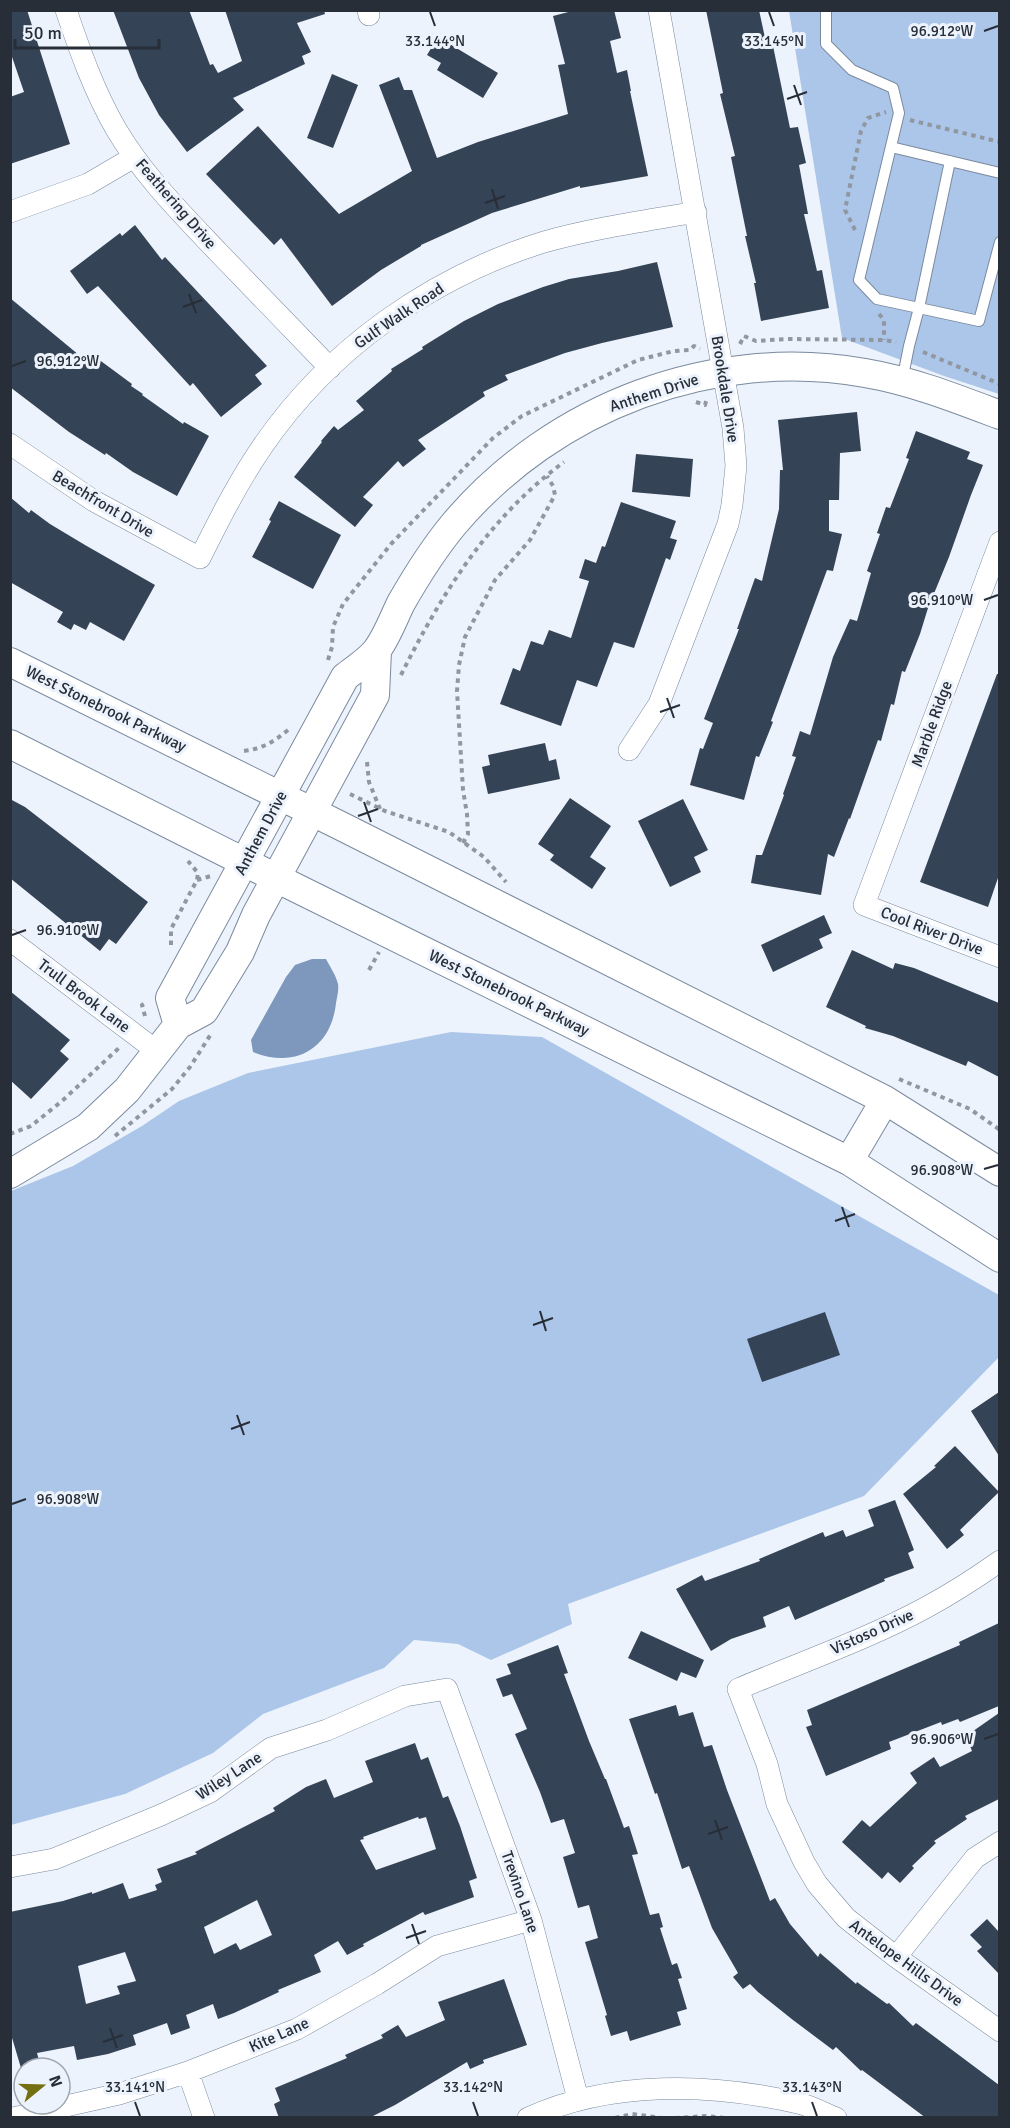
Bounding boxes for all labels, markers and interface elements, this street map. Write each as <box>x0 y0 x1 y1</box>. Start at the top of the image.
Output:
scale bar <box>15 12 159 50</box>
text: 50 m <box>24 22 62 44</box>
text: 96.912°W <box>911 22 974 40</box>
text: 33.144°N <box>405 32 465 50</box>
text: 33.145°N <box>744 32 804 50</box>
street label: Feathering Drive <box>131 155 221 253</box>
street label: Gulf Walk Road <box>350 279 448 353</box>
street label: Brookdale Drive <box>707 334 743 444</box>
text: 96.912°W <box>37 352 100 370</box>
street label: Anthem Drive <box>607 369 701 417</box>
street label: Beachfront Drive <box>48 466 158 542</box>
text: 96.910°W <box>911 591 974 609</box>
street label: West Stonebrook Parkway <box>22 661 190 757</box>
street label: Marble Ridge <box>907 678 957 770</box>
street label: Anthem Drive <box>230 787 292 879</box>
street label: Cool River Drive <box>878 902 986 960</box>
text: 96.910°W <box>37 921 100 939</box>
street label: West Stonebrook Parkway <box>425 945 593 1041</box>
street label: Trull Brook Lane <box>34 955 134 1037</box>
text: 96.908°W <box>911 1161 974 1179</box>
text: 96.908°W <box>37 1490 100 1508</box>
street label: Vistoso Drive <box>827 1605 917 1659</box>
text: 96.906°W <box>911 1730 974 1748</box>
street label: Wiley Lane <box>192 1747 266 1805</box>
street label: Trevino Lane <box>497 1848 543 1936</box>
street label: Antelope Hills Drive <box>845 1915 967 2011</box>
street label: Kite Lane <box>246 2013 312 2057</box>
north arrow <box>12 2056 72 2116</box>
text: N <box>44 2073 67 2090</box>
text: 33.141°N <box>105 2078 165 2096</box>
text: 33.142°N <box>443 2078 503 2096</box>
text: 33.143°N <box>782 2078 842 2096</box>

